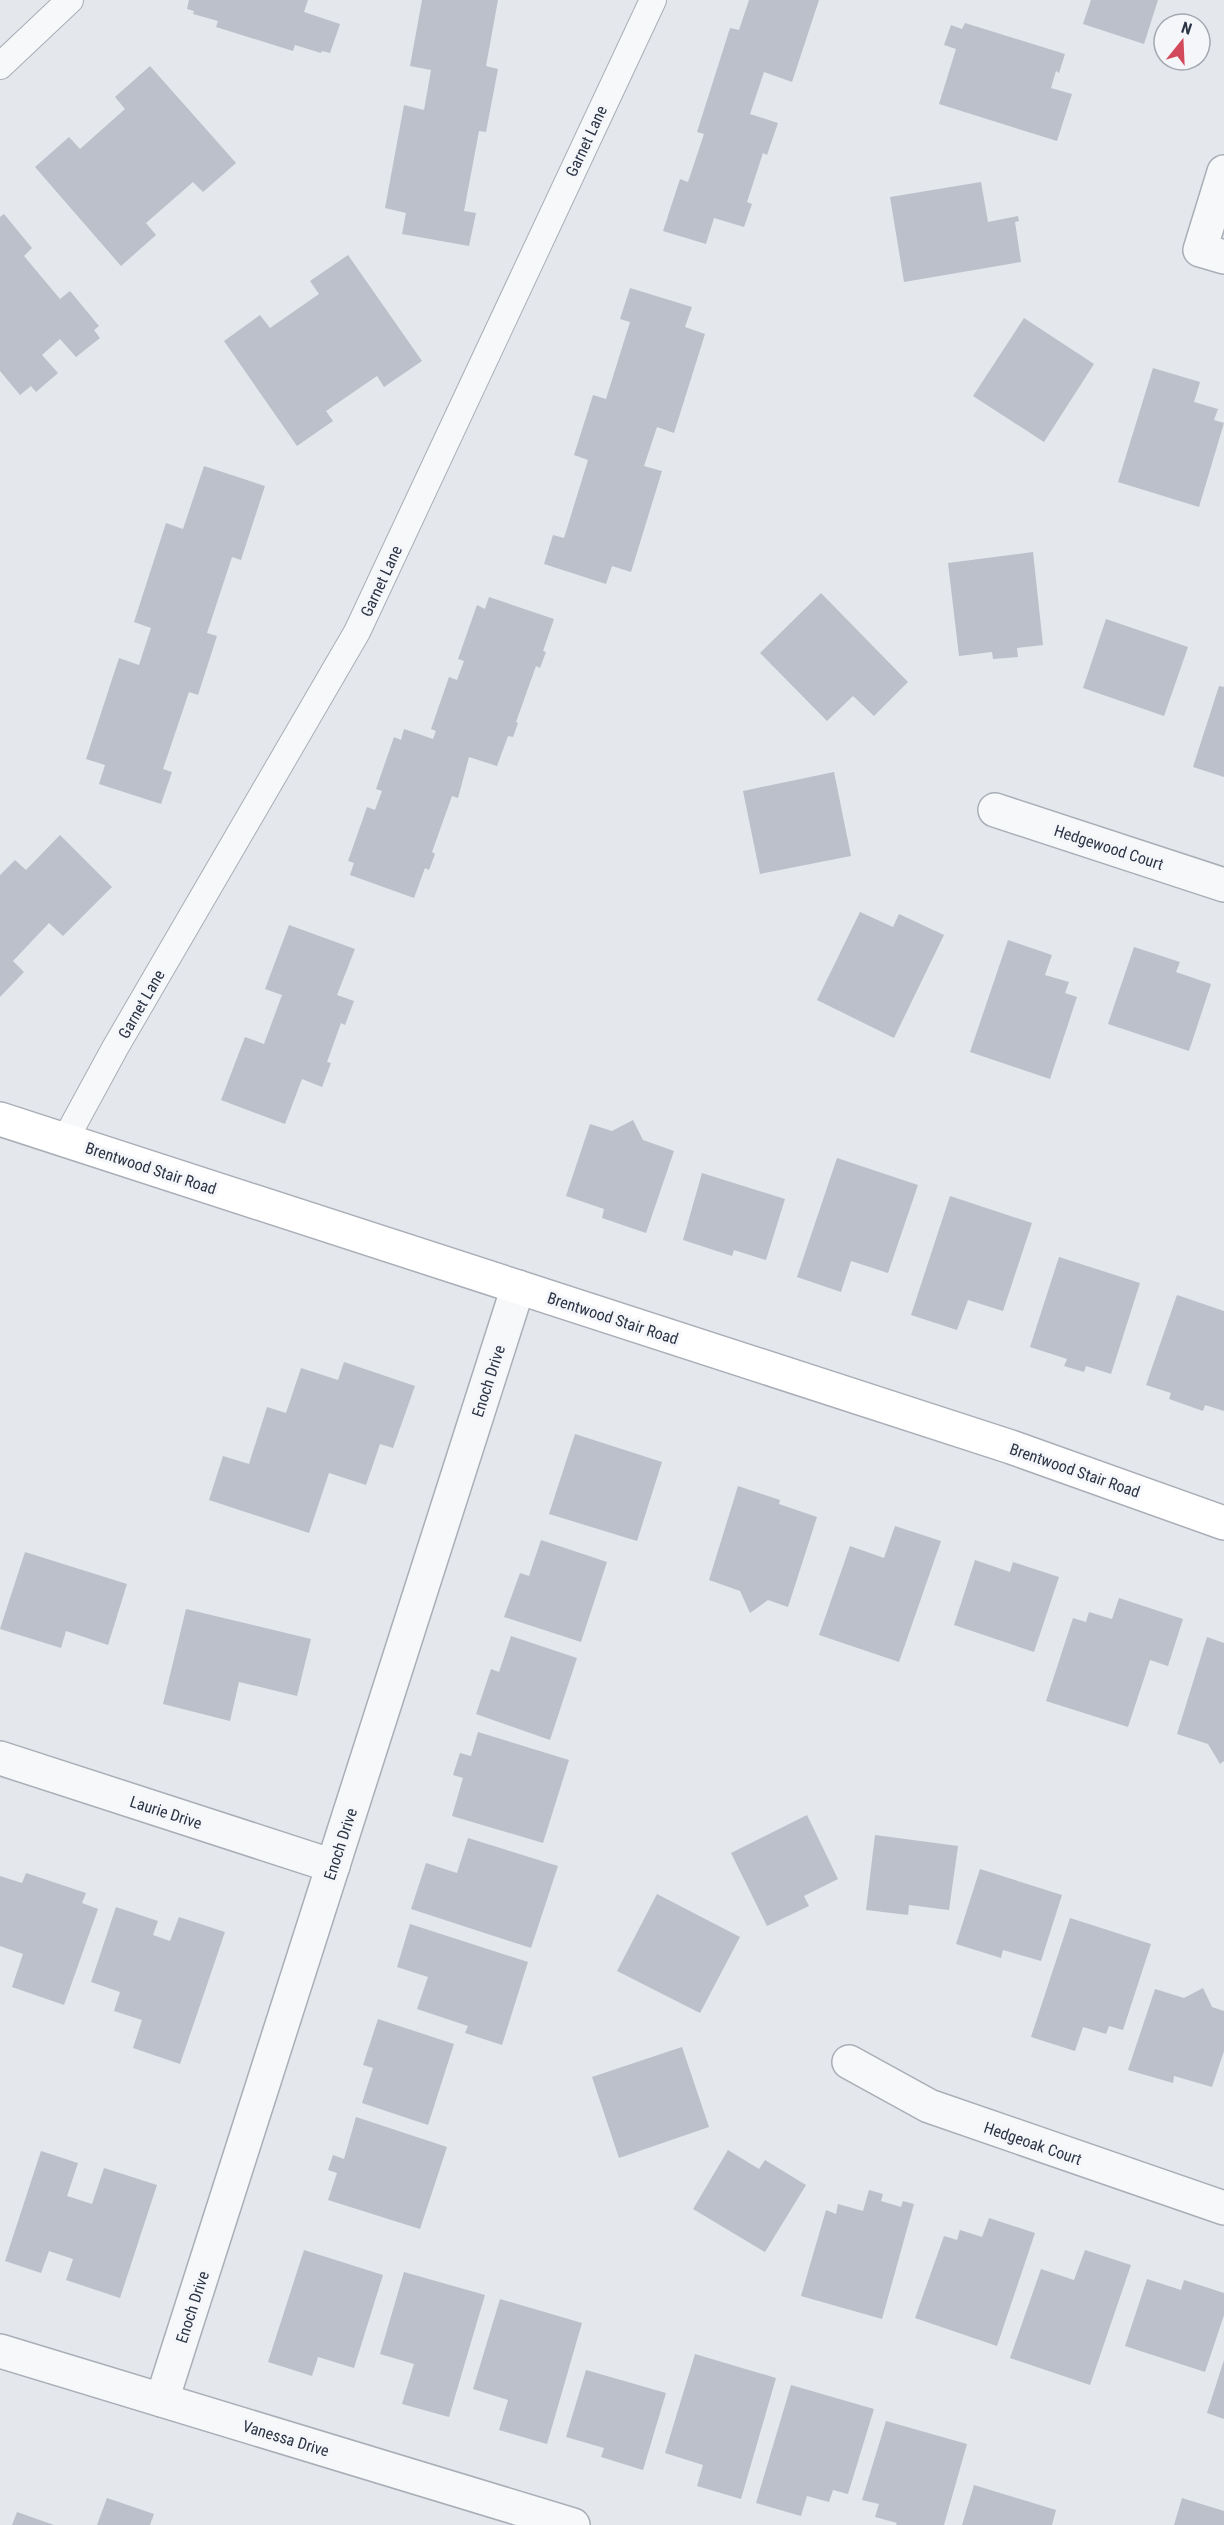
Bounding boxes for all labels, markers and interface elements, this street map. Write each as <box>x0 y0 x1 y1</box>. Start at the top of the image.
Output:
north arrow <box>1152 12 1212 72</box>
text: N <box>1179 18 1194 39</box>
street label: Garnet Lane <box>562 103 611 180</box>
street label: Garnet Lane <box>357 543 406 620</box>
street label: Hedgewood Court <box>1052 821 1166 874</box>
street label: Garnet Lane <box>114 967 169 1042</box>
street label: Brentwood Stair Road <box>83 1138 219 1199</box>
street label: Brentwood Stair Road <box>545 1288 681 1349</box>
street label: Enoch Drive <box>468 1343 509 1419</box>
street label: Brentwood Stair Road <box>1007 1439 1142 1502</box>
street label: Laurie Drive <box>127 1792 204 1833</box>
street label: Enoch Drive <box>320 1806 361 1882</box>
street label: Hedgeoak Court <box>981 2118 1084 2169</box>
street label: Enoch Drive <box>172 2269 213 2345</box>
street label: Vanessa Drive <box>240 2416 331 2461</box>

